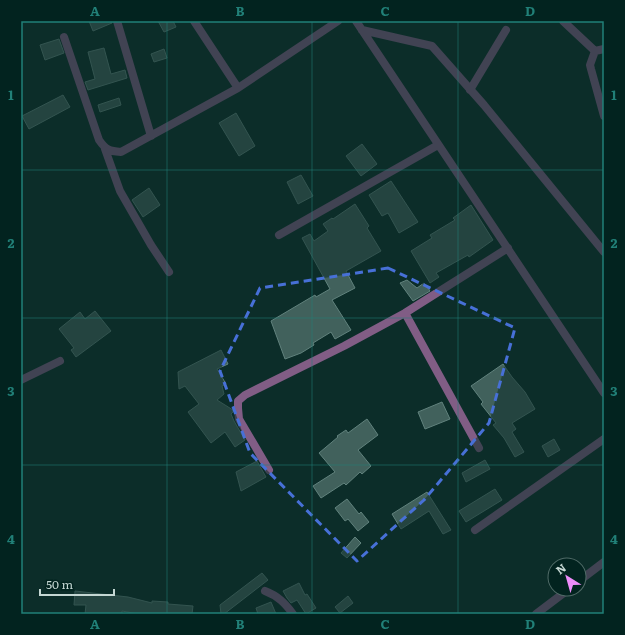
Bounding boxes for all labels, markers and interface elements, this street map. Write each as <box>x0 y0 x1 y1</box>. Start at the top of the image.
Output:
text: A <box>90 1 100 20</box>
text: B <box>236 1 245 20</box>
text: C <box>380 1 390 20</box>
text: D <box>525 1 535 20</box>
text: 1 <box>8 85 14 104</box>
text: 1 <box>611 85 617 104</box>
text: 2 <box>8 233 15 252</box>
text: 2 <box>611 233 618 252</box>
text: 3 <box>7 381 15 400</box>
text: 3 <box>610 381 618 400</box>
text: 4 <box>7 529 15 548</box>
text: 4 <box>610 529 618 548</box>
north arrow <box>547 557 587 597</box>
text: N <box>552 559 569 577</box>
scale bar <box>40 571 114 597</box>
text: 50 m <box>46 575 73 593</box>
text: A <box>90 614 100 633</box>
text: B <box>236 614 245 633</box>
text: C <box>380 614 390 633</box>
text: D <box>525 614 535 633</box>

